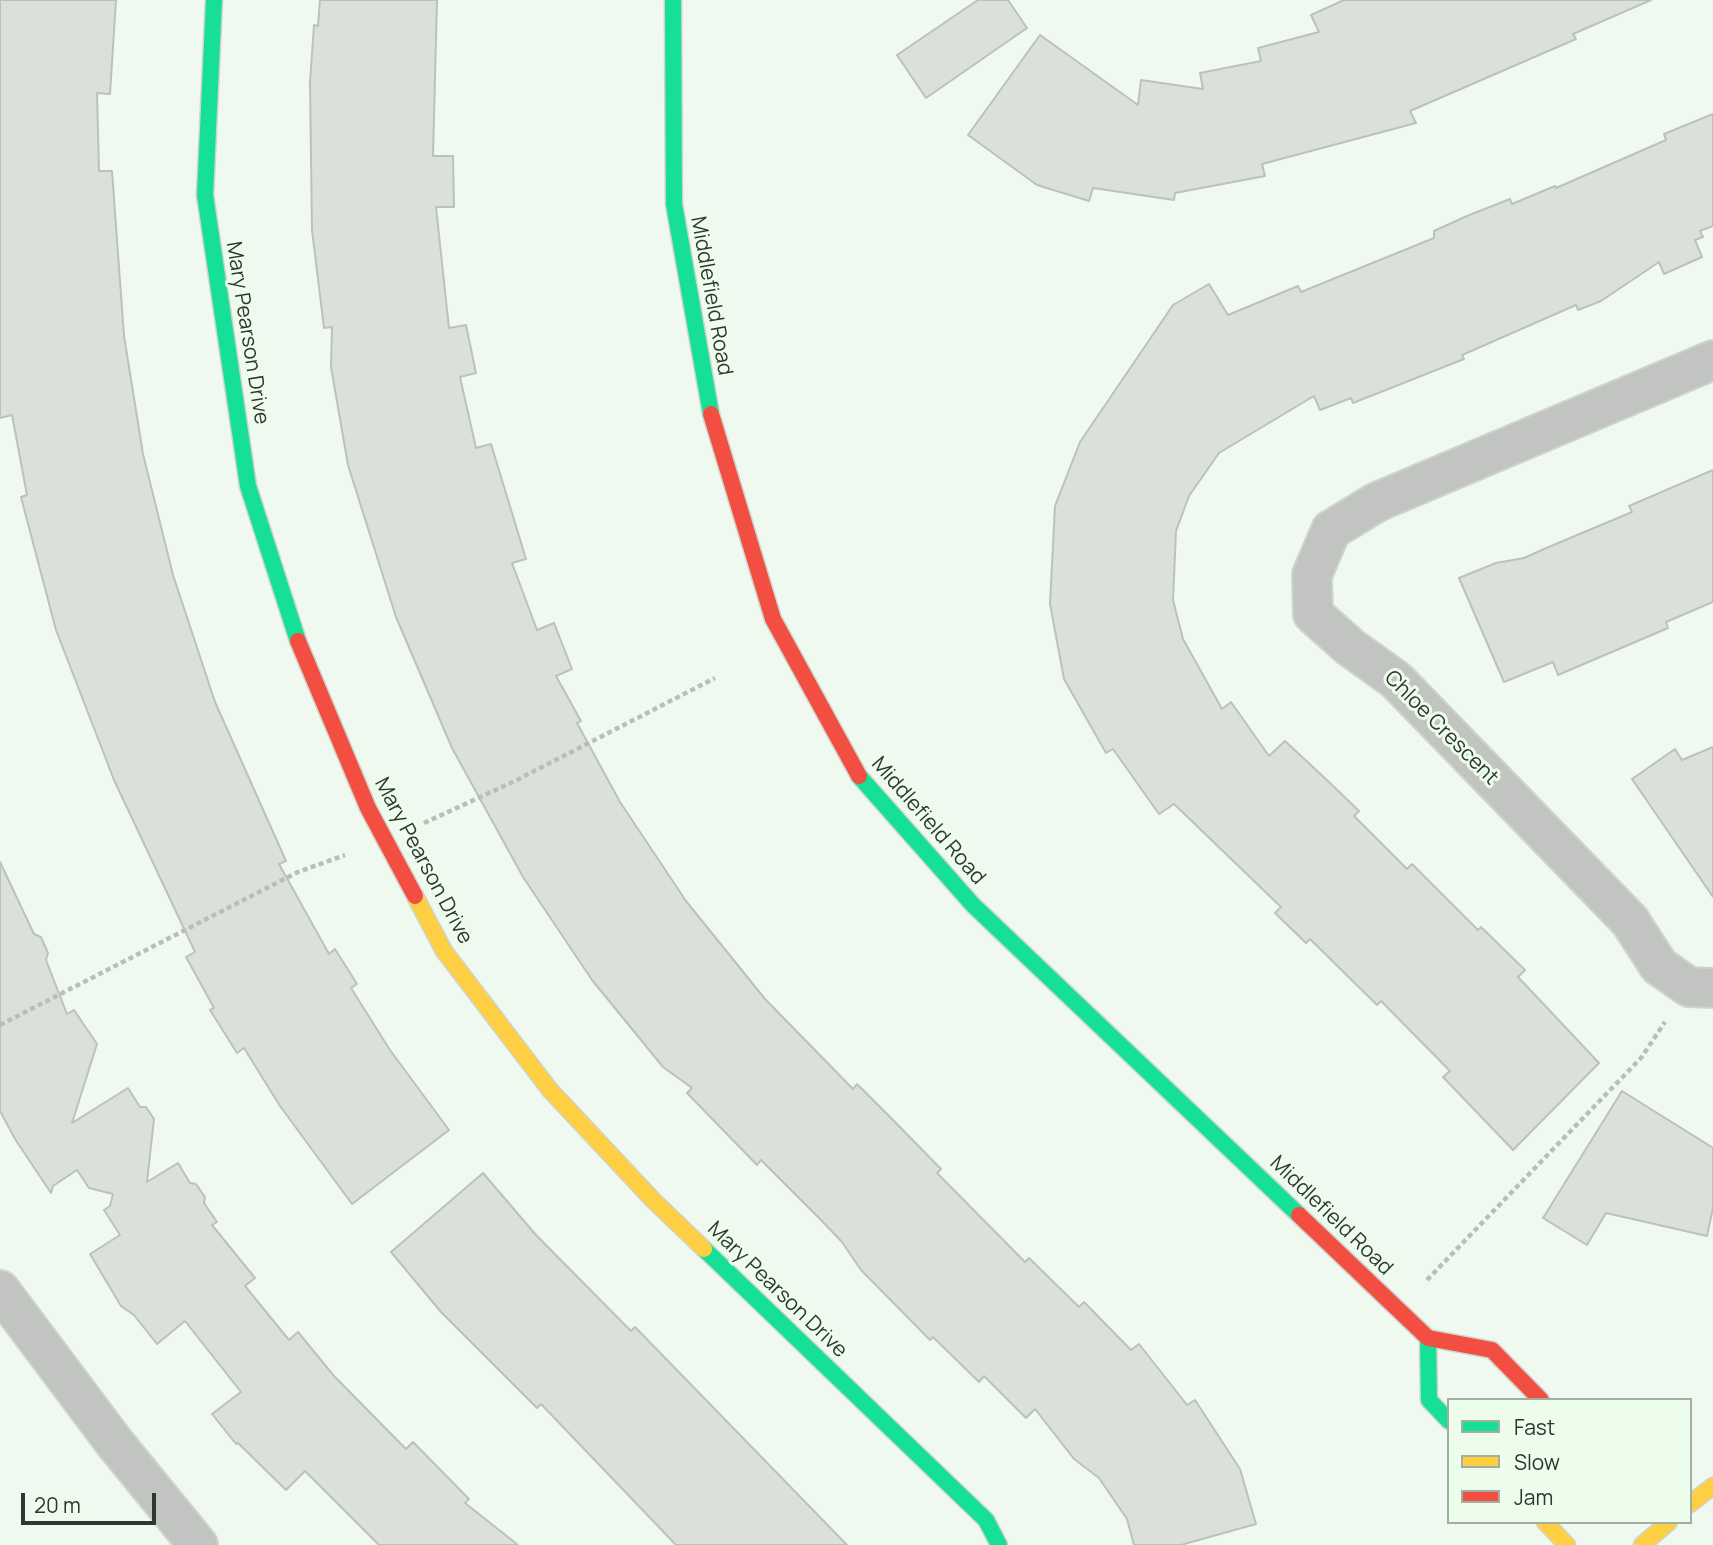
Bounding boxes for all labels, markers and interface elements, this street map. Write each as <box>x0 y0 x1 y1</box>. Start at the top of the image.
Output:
street label: Middlefield Road <box>685 215 737 377</box>
street label: Mary Pearson Drive <box>220 240 274 426</box>
street label: Chloe Crescent <box>1379 666 1503 790</box>
street label: Middlefield Road <box>866 752 990 890</box>
street label: Mary Pearson Drive <box>369 774 477 948</box>
street label: Middlefield Road <box>1264 1151 1398 1281</box>
street label: Mary Pearson Drive <box>702 1217 852 1363</box>
legend <box>1447 1398 1692 1524</box>
text: Fast <box>1514 1413 1555 1441</box>
text: Slow <box>1514 1448 1560 1476</box>
scale bar <box>24 1478 159 1522</box>
text: Jam <box>1514 1483 1553 1511</box>
text: 20 m <box>34 1491 81 1519</box>

